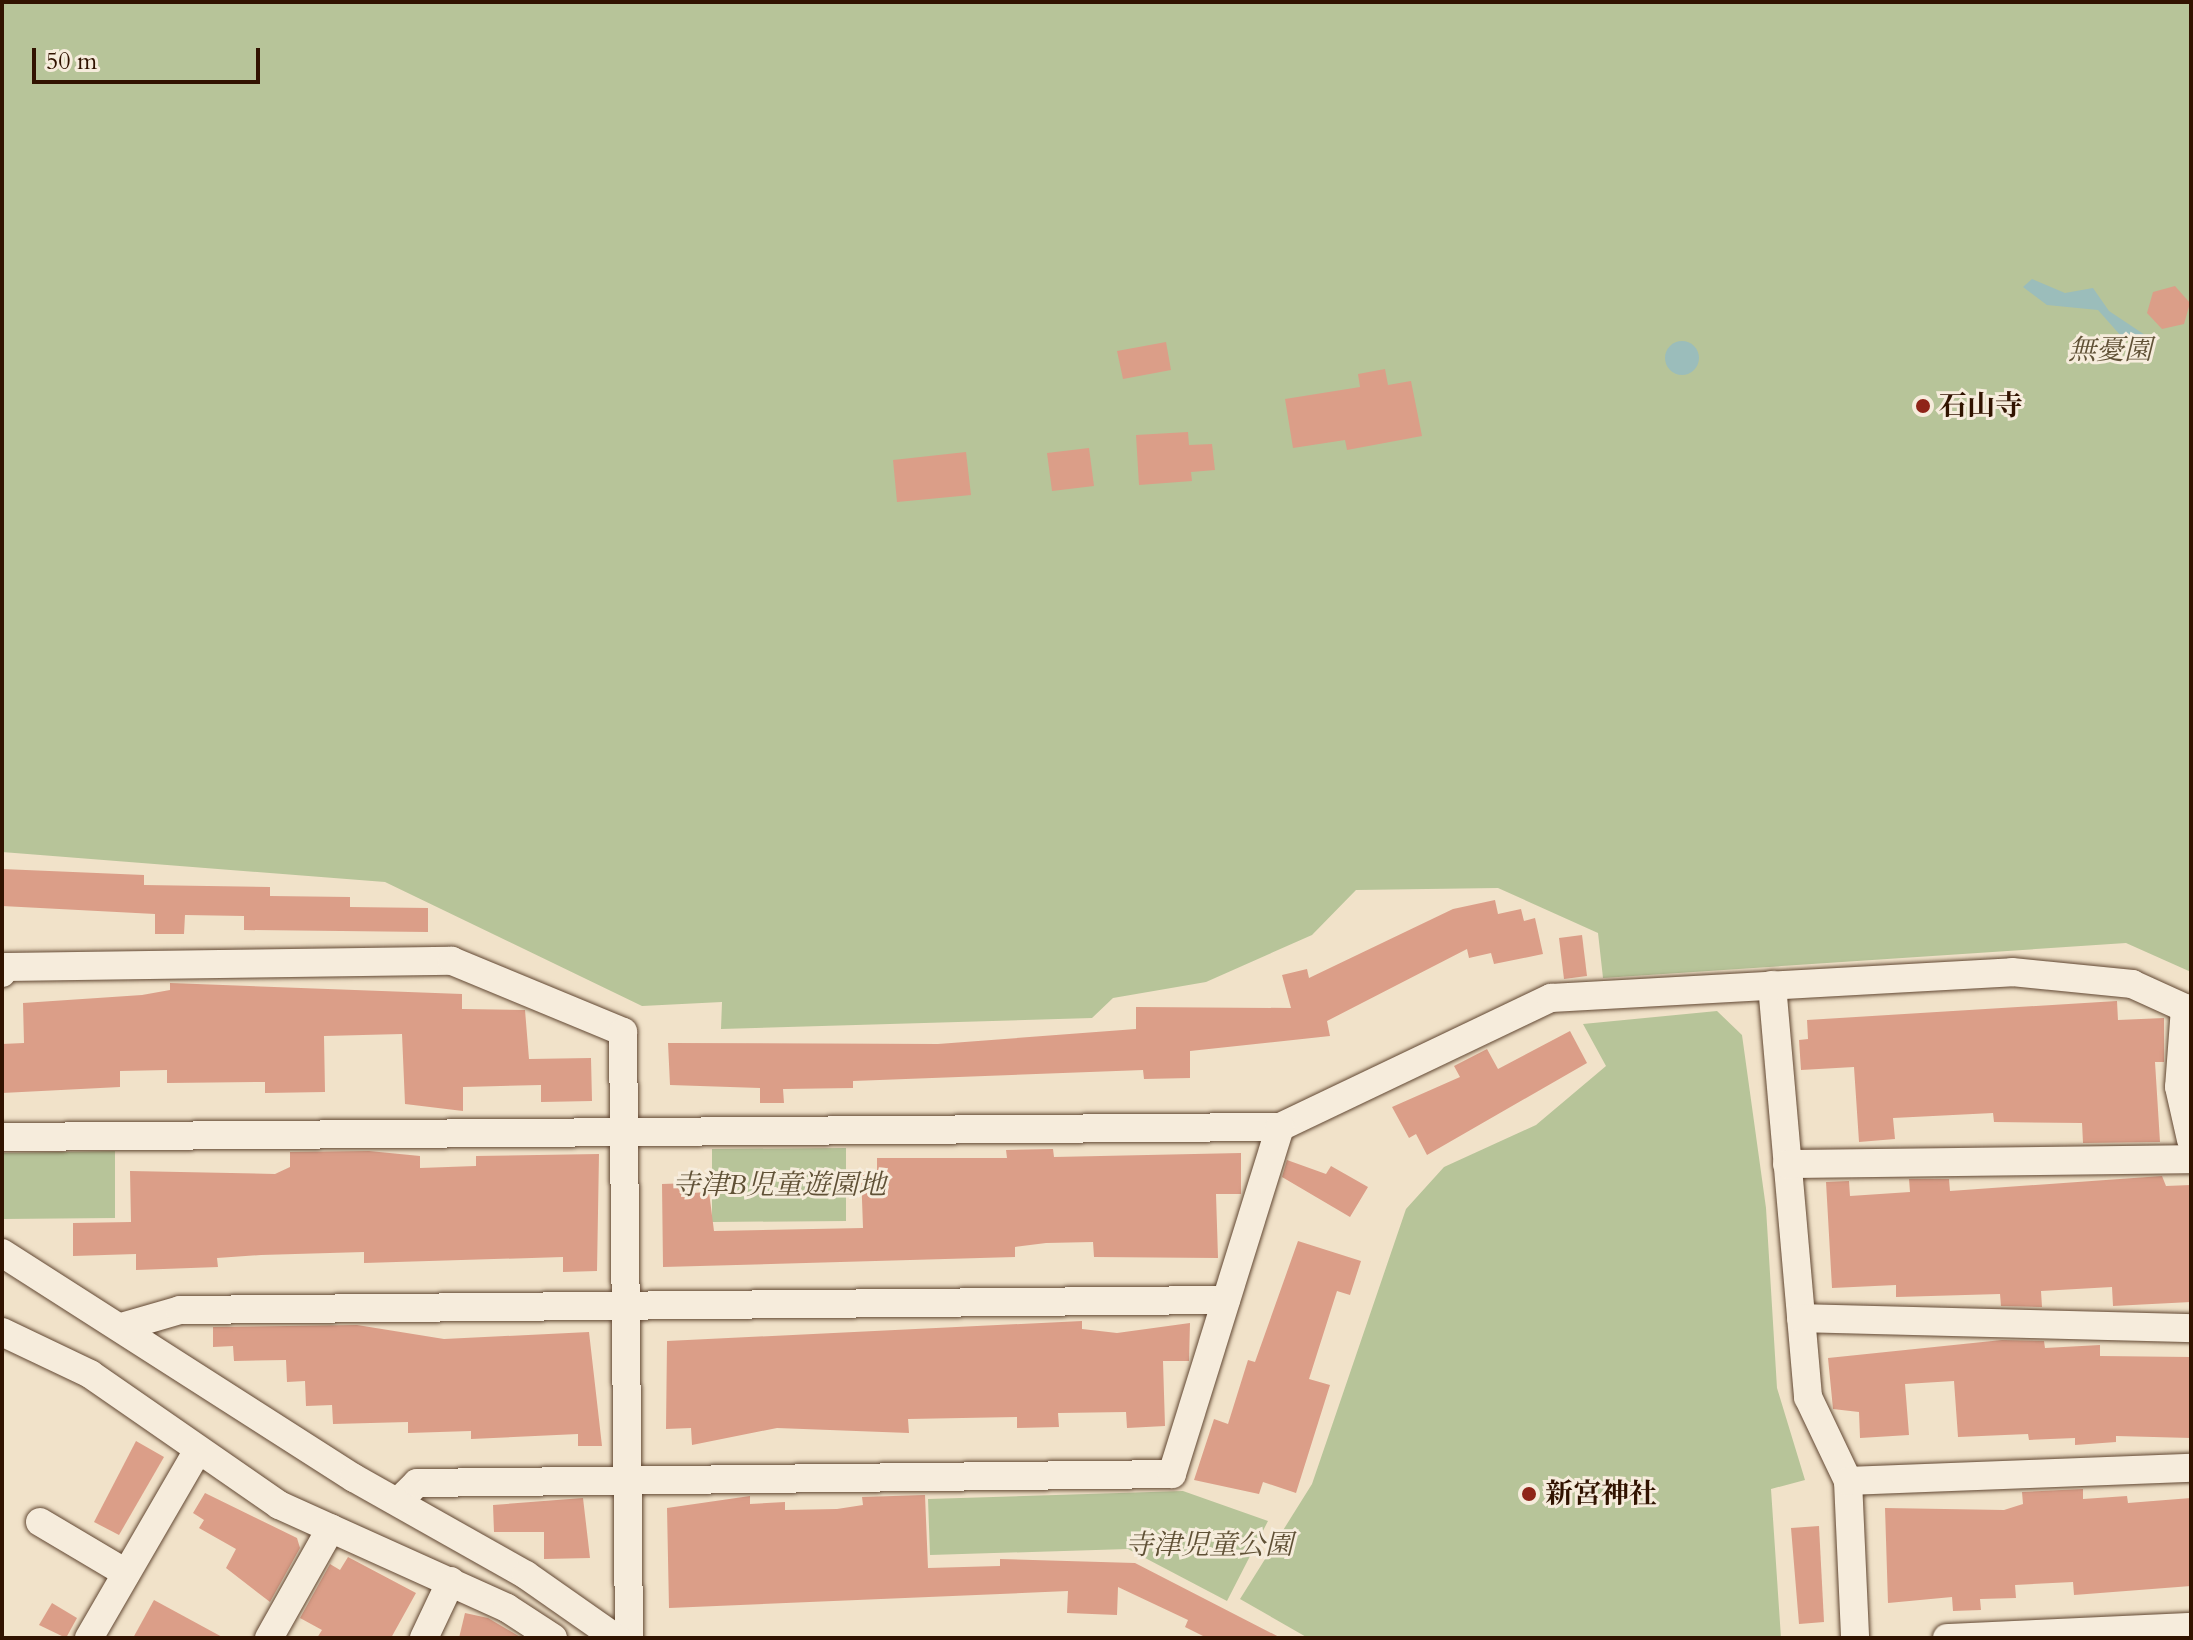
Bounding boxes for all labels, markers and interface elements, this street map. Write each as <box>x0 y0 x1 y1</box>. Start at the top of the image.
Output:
scale bar <box>36 32 264 82</box>
text: 50 m <box>46 45 97 78</box>
park label: 無憂園 <box>2068 333 2152 367</box>
place label: 石山寺 <box>1939 389 2023 423</box>
marker: 石山寺 <box>1914 397 1932 415</box>
park label: 寺津B児童遊園地 <box>672 1168 886 1202</box>
place label: 新宮神社 <box>1545 1477 1657 1511</box>
marker: 新宮神社 <box>1520 1485 1538 1503</box>
park label: 寺津児童公園 <box>1125 1528 1293 1562</box>

